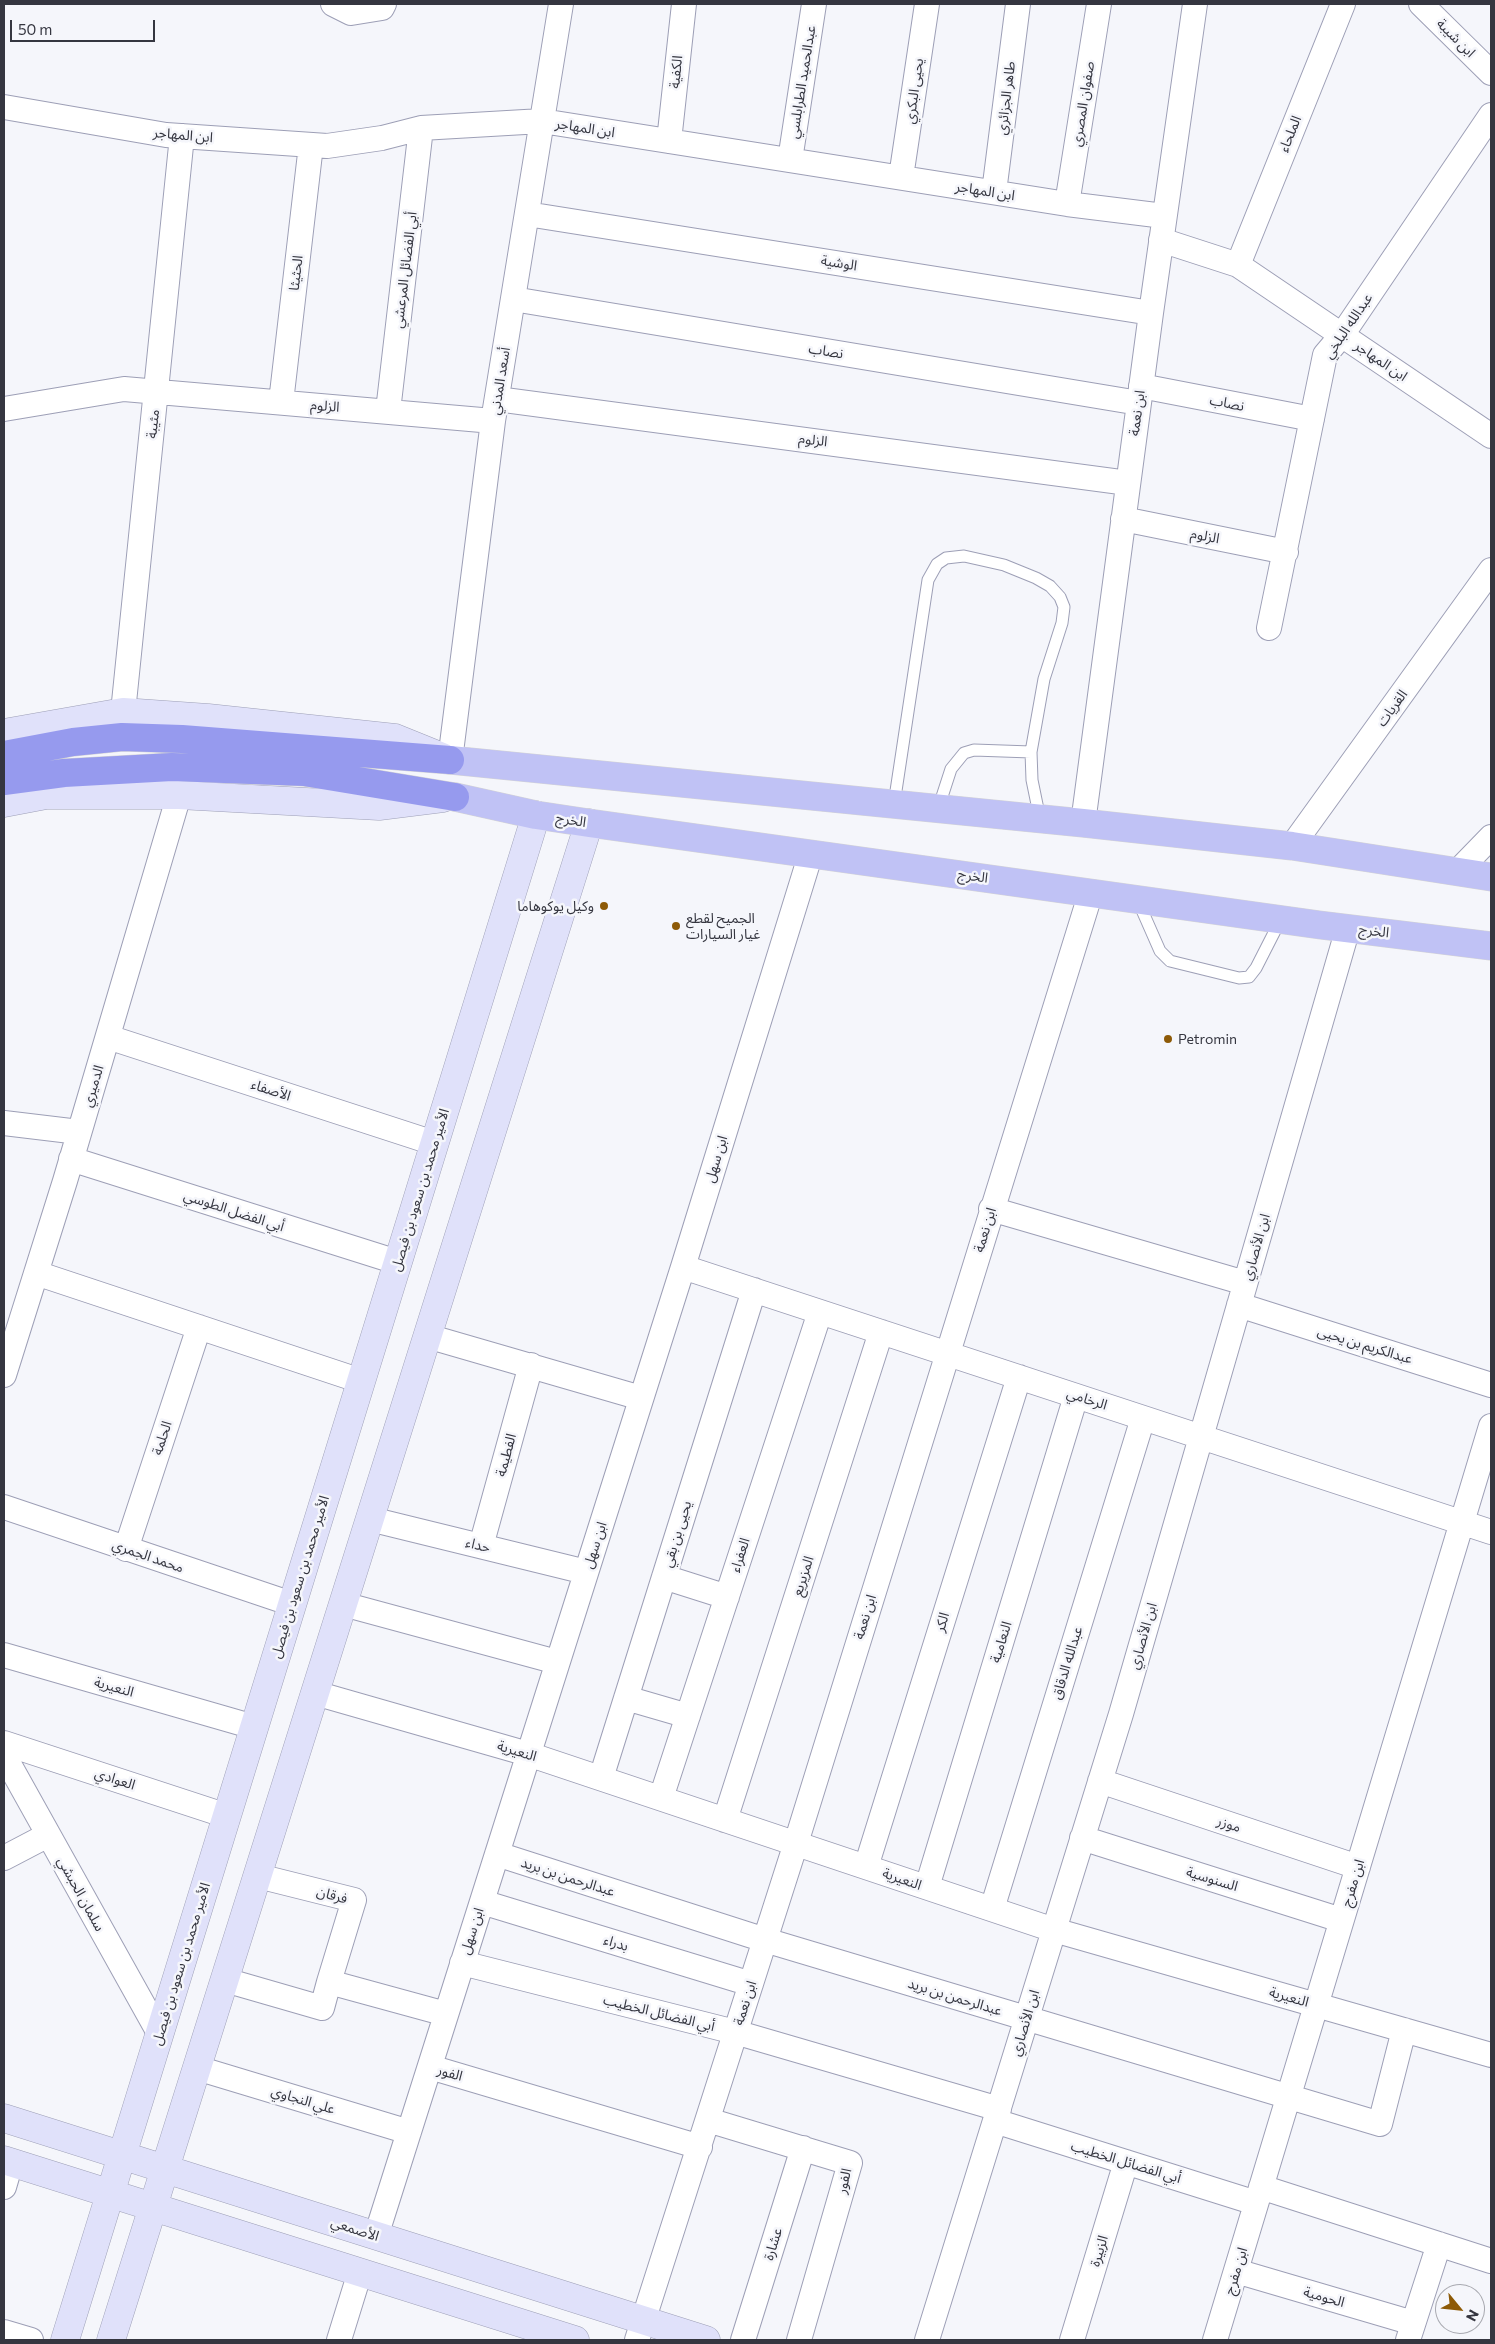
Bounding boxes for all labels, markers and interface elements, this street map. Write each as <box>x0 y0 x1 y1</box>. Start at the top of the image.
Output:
scale bar <box>12 10 158 42</box>
street label: ابن شيبة <box>1433 15 1479 61</box>
text: 50 m <box>18 20 52 38</box>
street label: عبدالحميد الطرابلسي <box>785 24 819 140</box>
street label: الكفية <box>666 55 686 89</box>
street label: يحيى البكري <box>901 57 927 125</box>
street label: طاهر الجزائري <box>993 60 1019 136</box>
street label: صفوان المصري <box>1068 60 1098 148</box>
street label: الملحاء <box>1275 113 1305 155</box>
street label: ابن المهاجر <box>554 115 616 141</box>
street label: ابن المهاجر <box>152 124 214 146</box>
street label: ابن المهاجر <box>954 178 1016 204</box>
street label: أبي الفضائل المرعشي <box>390 211 420 329</box>
street label: الوشية <box>820 252 858 274</box>
street label: الحثيثا <box>285 254 307 292</box>
street label: عبدالله البلخي <box>1320 290 1376 362</box>
street label: ابن المهاجر <box>1351 337 1411 385</box>
street label: نصاب <box>807 340 845 362</box>
street label: أسعد المدني <box>486 346 514 416</box>
street label: ابن نعمة <box>1125 389 1149 437</box>
street label: نصاب <box>1208 391 1246 415</box>
street label: الزلوم <box>310 396 340 416</box>
street label: مثيبة <box>143 409 163 439</box>
street label: الزلوم <box>797 430 829 450</box>
street label: الزلوم <box>1189 525 1221 547</box>
street label: القريات <box>1373 686 1411 730</box>
street label: الخرج <box>555 809 587 831</box>
street label: الخرج <box>957 866 989 886</box>
place label: وكيل يوكوهاما <box>517 898 594 914</box>
marker: وكيل يوكوهاما <box>598 900 610 912</box>
place label: الجميح لقطع غيار السيارات <box>686 910 760 942</box>
marker: الجميح لقطع غيار السيارات <box>670 920 682 932</box>
street label: الخرج <box>1358 921 1390 941</box>
place label: Petromin <box>1178 1031 1237 1047</box>
marker: Petromin <box>1162 1033 1174 1045</box>
street label: الدميري <box>79 1063 107 1109</box>
street label: الأصفاء <box>249 1076 293 1104</box>
street label: الأمير محمد بن سعود بن فيصل <box>387 1107 453 1273</box>
street label: ابن سهل <box>701 1133 731 1185</box>
street label: أبي الفضل الطوسي <box>182 1187 286 1235</box>
street label: ابن نعمة <box>970 1206 1000 1254</box>
street label: ابن الأنصاري <box>1239 1212 1273 1282</box>
street label: عبدالكريم بن يحيى <box>1315 1323 1415 1367</box>
street label: الرخامي <box>1064 1385 1110 1413</box>
street label: الحلمة <box>149 1419 175 1457</box>
street label: الفطيمة <box>492 1432 520 1478</box>
street label: الأمير محمد بن سعود بن فيصل <box>267 1494 333 1660</box>
street label: يحيى بن بقي <box>659 1499 695 1569</box>
street label: ابن سهل <box>580 1519 610 1571</box>
street label: حداء <box>464 1534 492 1556</box>
street label: محمد الجمري <box>110 1536 186 1576</box>
street label: العفراء <box>727 1536 753 1574</box>
street label: المزيريع <box>789 1554 817 1598</box>
street label: ابن نعمة <box>850 1593 880 1641</box>
street label: ابن الأنصاري <box>1126 1601 1160 1671</box>
street label: الكر <box>931 1610 953 1634</box>
street label: النعامية <box>987 1619 1015 1665</box>
street label: عبدالله الدقاق <box>1048 1624 1086 1702</box>
street label: النعيرية <box>92 1673 136 1701</box>
street label: النعيرية <box>495 1737 539 1765</box>
street label: العوادي <box>93 1765 137 1793</box>
street label: موزر <box>1215 1812 1243 1836</box>
street label: سلمان الحبشي <box>54 1854 108 1934</box>
street label: عبدالرحمن بن بريد <box>519 1854 617 1900</box>
street label: ابن مفرج <box>1338 1857 1368 1909</box>
street label: السنوسية <box>1184 1863 1240 1895</box>
street label: النعيرية <box>880 1864 924 1894</box>
street label: الأمير محمد بن سعود بن فيصل <box>148 1881 214 2047</box>
street label: فرقان <box>315 1883 349 1907</box>
street label: ابن سهل <box>457 1905 487 1957</box>
street label: بدراء <box>602 1931 630 1955</box>
street label: عبدالرحمن بن بريد <box>906 1975 1004 2019</box>
street label: ابن نعمة <box>730 1979 760 2027</box>
street label: النعيرية <box>1267 1983 1311 2011</box>
street label: ابن الأنصاري <box>1007 1988 1043 2058</box>
street label: أبي الفضائل الخطيب <box>602 1991 716 2035</box>
street label: الفور <box>435 2061 465 2085</box>
street label: علي النجاوي <box>269 2082 337 2118</box>
street label: أبي الفضائل الخطيب <box>1069 2137 1183 2187</box>
street label: الفور <box>833 2167 855 2195</box>
street label: الأصمعي <box>329 2213 381 2245</box>
street label: عشارة <box>760 2226 786 2262</box>
street label: الزبيرة <box>1086 2233 1112 2269</box>
street label: ابن مفرج <box>1221 2245 1251 2297</box>
street label: الحومية <box>1302 2283 1346 2311</box>
north arrow <box>1435 2284 1485 2334</box>
text: N <box>1463 2307 1483 2324</box>

